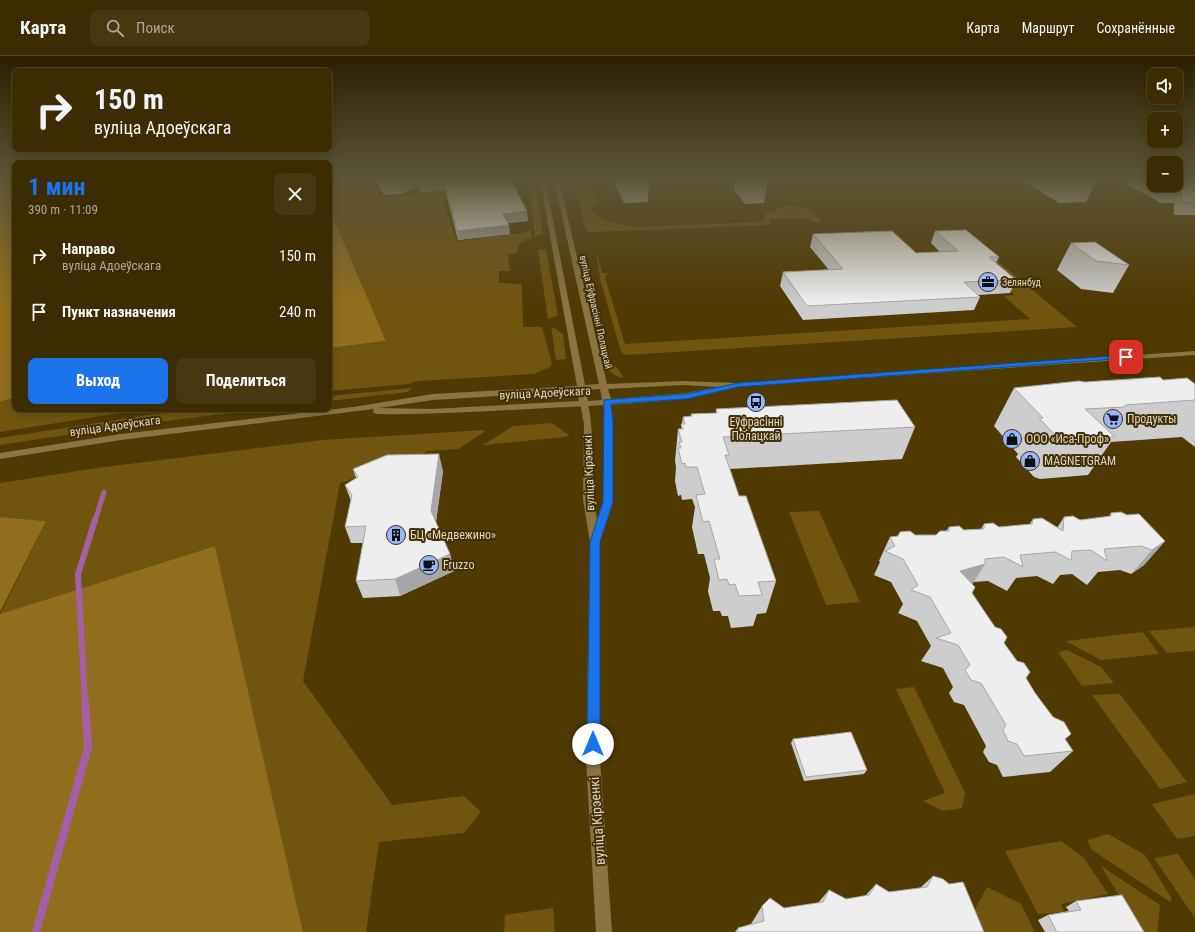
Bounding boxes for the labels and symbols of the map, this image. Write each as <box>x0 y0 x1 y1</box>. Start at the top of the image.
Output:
street label: вуліца Еўфрасінні Полацкай <box>578 254 614 370</box>
office icon: Зелянбуд <box>977 271 999 293</box>
place label: Зелянбуд <box>1002 277 1042 288</box>
pin <box>1109 340 1143 374</box>
street label: вуліца Адоеўскага <box>499 384 591 402</box>
bus stop icon: Еўфрасінні Полацкай <box>745 391 767 413</box>
supermarket icon: Продукты <box>1102 408 1124 430</box>
place label: Продукты <box>1127 412 1176 426</box>
street label: вуліца Адоеўскага <box>69 413 162 439</box>
place label: Еўфрасінні Полацкай <box>729 415 783 443</box>
shop icon: ООО «Иса-Проф» <box>1001 428 1023 450</box>
place label: ООО «Иса-Проф» <box>1026 432 1109 446</box>
street label: вуліца Кірэенкі <box>581 435 597 511</box>
shop icon: MAGNETGRAM <box>1019 450 1041 472</box>
place label: MAGNETGRAM <box>1044 454 1116 468</box>
building icon: БЦ «Медвежино» <box>385 524 407 546</box>
place label: БЦ «Медвежино» <box>410 528 496 542</box>
cafe icon: Fruzzo <box>418 554 440 576</box>
place label: Fruzzo <box>443 558 475 572</box>
position arrow <box>572 723 614 765</box>
street label: вуліца Кірэенкі <box>586 776 608 866</box>

